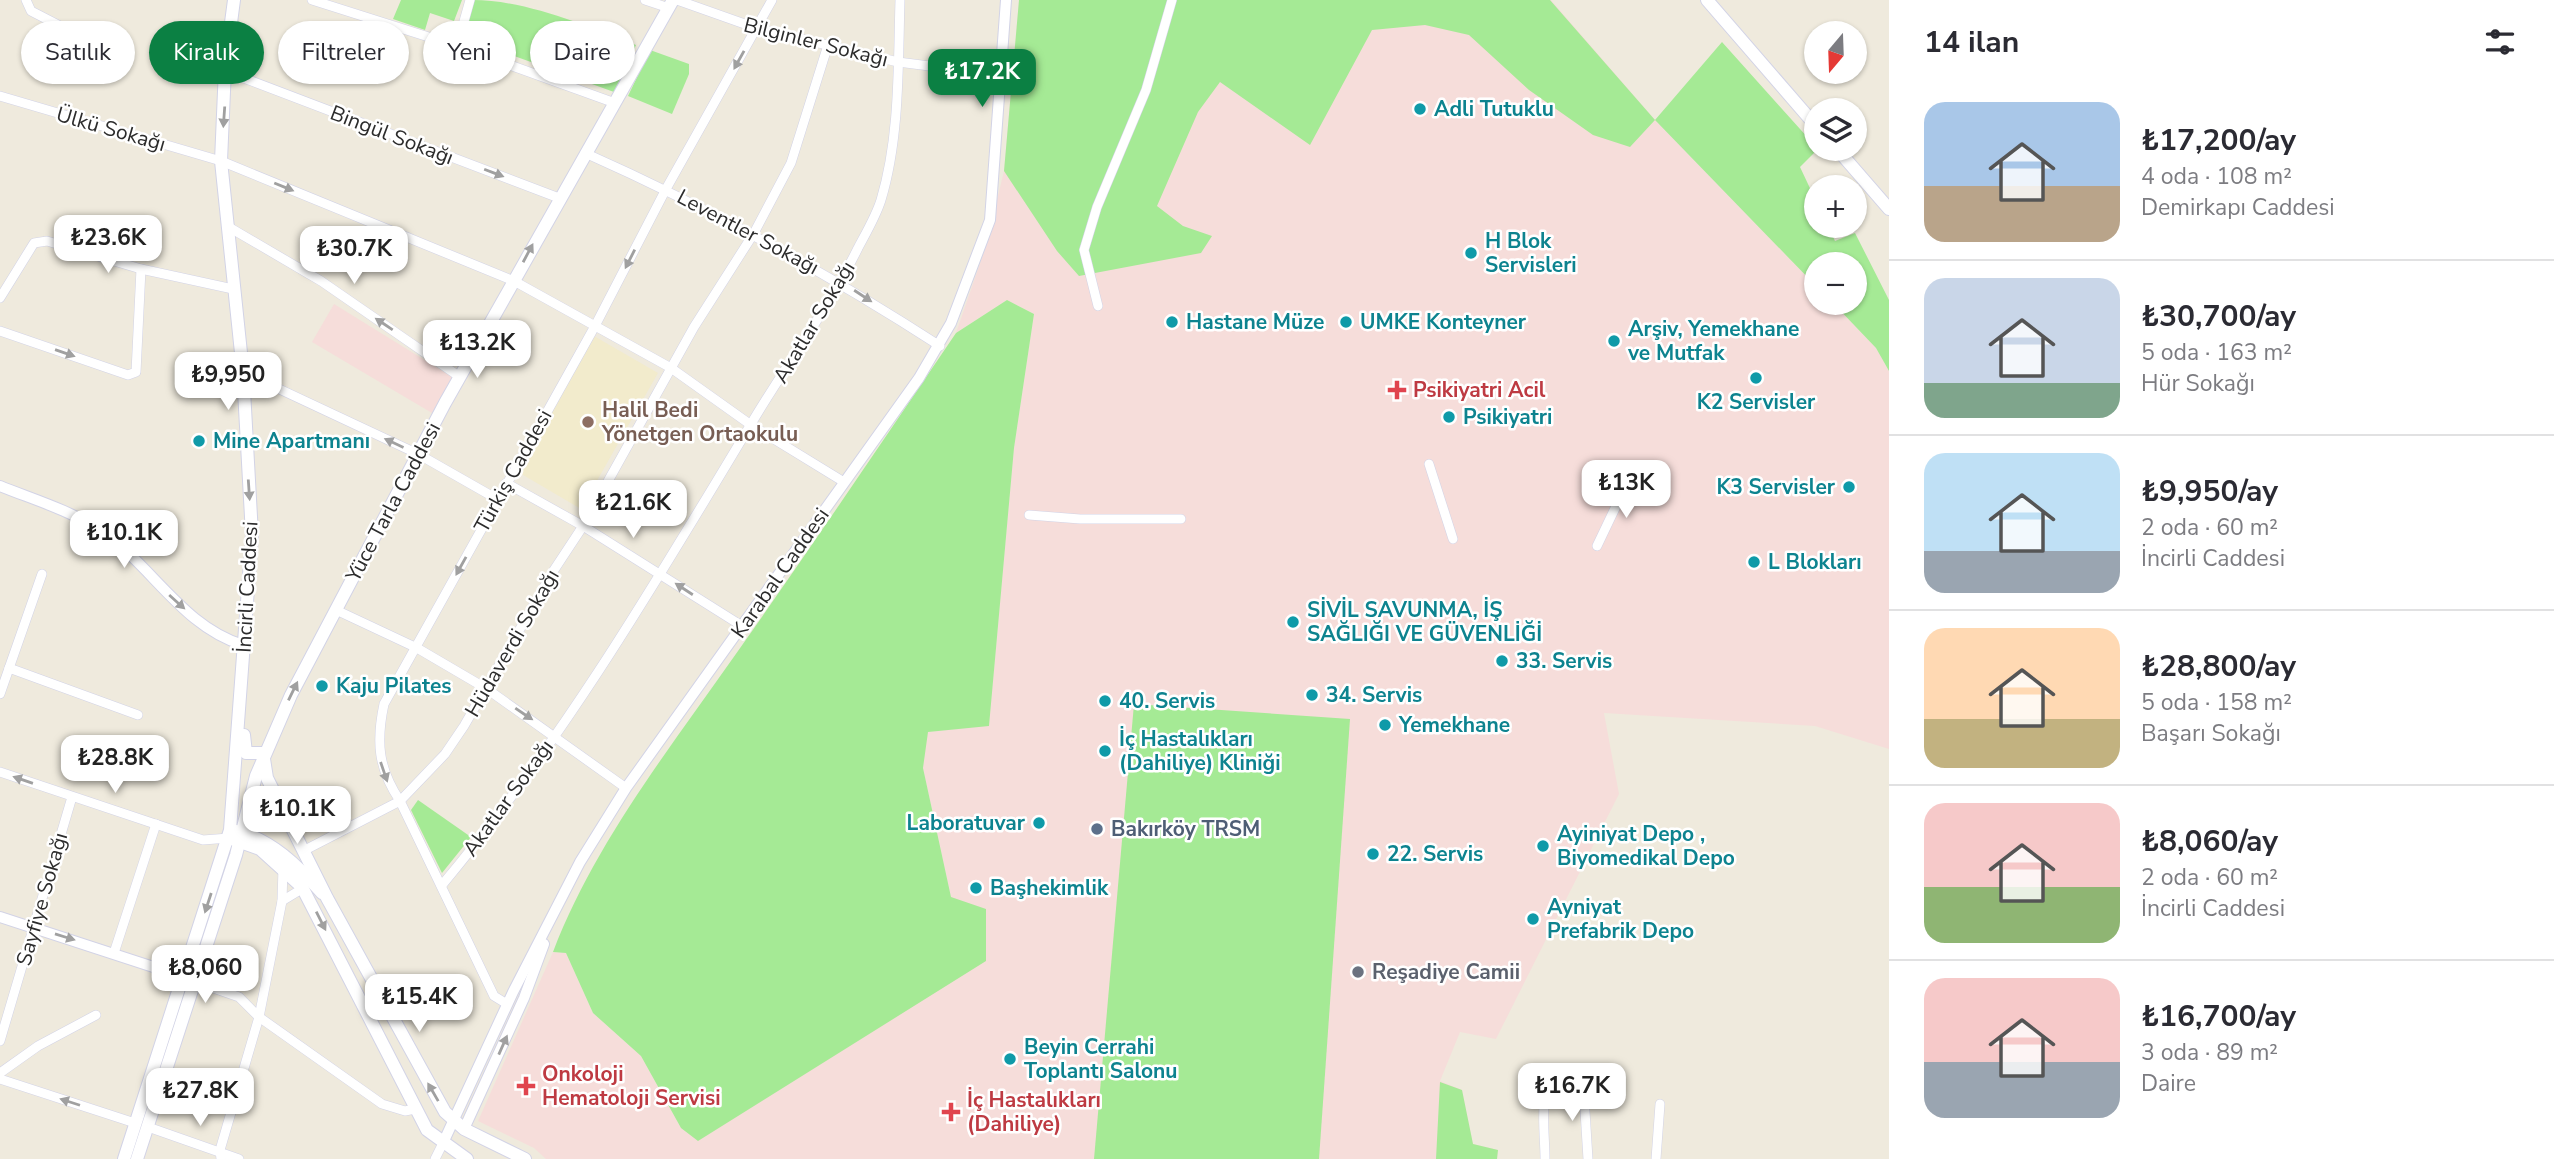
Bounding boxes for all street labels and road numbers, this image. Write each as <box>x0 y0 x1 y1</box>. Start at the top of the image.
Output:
street label: Bilginler Sokağı <box>741 11 891 73</box>
street label: Bingül Sokağı <box>326 99 458 171</box>
street label: Ülkü Sokağı <box>53 100 169 158</box>
street label: Leventler Sokağı <box>672 183 824 281</box>
street label: Akatlar Sokağı <box>767 256 861 388</box>
street label: Türkiş Caddesi <box>468 404 558 538</box>
street label: Yüce Tarla Caddesi <box>339 417 447 588</box>
street label: Karabal Caddesi <box>725 502 835 644</box>
street label: İncirli Caddesi <box>230 521 264 653</box>
street label: Hüdaverdi Sokağı <box>458 564 566 722</box>
street label: Akatlar Sokağı <box>456 734 560 862</box>
street label: Sayfiye Sokağı <box>10 829 74 969</box>

